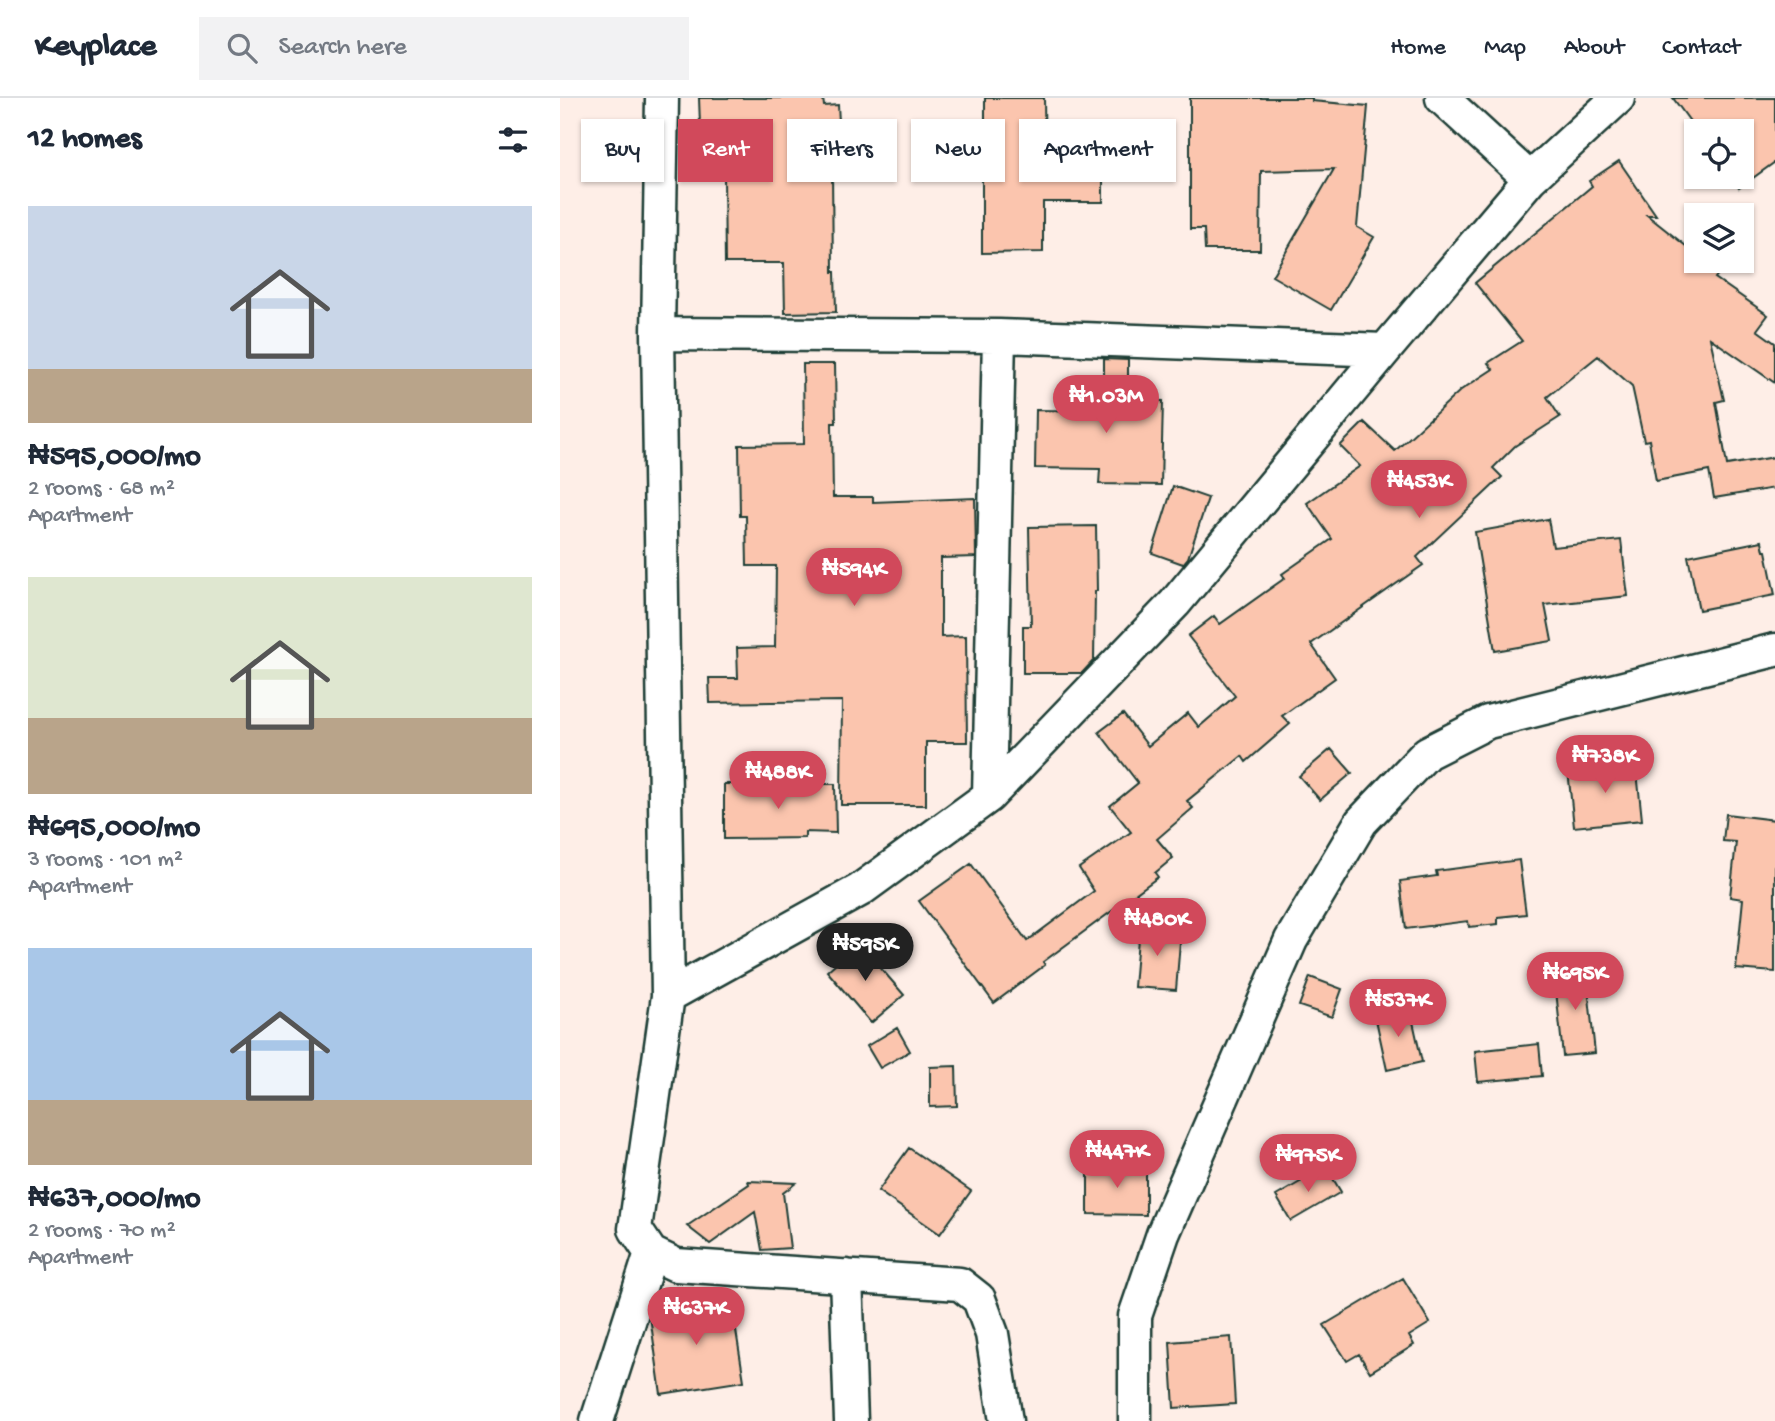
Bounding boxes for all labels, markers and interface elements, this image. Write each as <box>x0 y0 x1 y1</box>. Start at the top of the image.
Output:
search box <box>199 17 689 80</box>
text: Keyplace <box>35 29 157 67</box>
icon: search <box>223 29 261 67</box>
text: Search here <box>279 33 407 64</box>
text: Home <box>1390 34 1446 63</box>
text: Map <box>1484 34 1526 63</box>
text: About <box>1564 34 1624 63</box>
text: Contact <box>1662 34 1740 63</box>
chip: Buy <box>581 119 664 182</box>
chip: Rent <box>678 119 773 182</box>
chip: Filters <box>787 119 897 182</box>
chip: New <box>911 119 1005 182</box>
chip: Apartment <box>1019 119 1176 182</box>
map controls <box>1684 119 1754 273</box>
button: locate <box>1684 119 1754 189</box>
icon: filters <box>494 121 532 159</box>
text: 12 homes <box>28 123 141 158</box>
button: layers <box>1684 203 1754 273</box>
icon: home <box>217 251 343 377</box>
pin: ₦1.03M <box>1049 376 1163 435</box>
text: ₦1.03M <box>1069 384 1143 411</box>
text: ₦595,000/mo <box>28 441 201 476</box>
pin: ₦453K <box>1370 460 1468 520</box>
text: ₦453K <box>1387 469 1451 496</box>
text: 2 rooms · 68 m² <box>28 476 175 503</box>
text: Apartment <box>28 503 132 530</box>
pin: ₦594K <box>805 548 903 608</box>
text: ₦594K <box>822 557 886 584</box>
icon: home <box>217 622 343 748</box>
pin: ₦738K <box>1556 736 1654 795</box>
text: ₦738K <box>1572 744 1638 771</box>
pin: ₦488K <box>729 752 827 811</box>
text: ₦488K <box>745 760 811 787</box>
text: ₦695,000/mo <box>28 812 200 847</box>
text: 3 rooms · 101 m² <box>28 847 183 874</box>
text: Apartment <box>28 874 132 901</box>
pin: ₦480K <box>1108 898 1206 958</box>
text: ₦480K <box>1124 907 1190 934</box>
pin: ₦595K <box>816 924 914 983</box>
text: ₦595K <box>833 932 898 959</box>
pin: ₦695K <box>1526 953 1624 1012</box>
text: ₦695K <box>1543 961 1607 988</box>
pin: ₦537K <box>1349 979 1447 1039</box>
text: ₦537K <box>1365 988 1431 1015</box>
icon: home <box>217 993 343 1119</box>
pin: ₦447K <box>1068 1130 1166 1190</box>
pin: ₦975K <box>1259 1134 1357 1194</box>
text: ₦447K <box>1085 1139 1149 1166</box>
text: ₦975K <box>1276 1143 1340 1170</box>
text: ₦637,000/mo <box>28 1183 201 1218</box>
text: 2 rooms · 70 m² <box>28 1218 176 1245</box>
text: Apartment <box>28 1245 132 1272</box>
pin: ₦637K <box>647 1288 745 1347</box>
text: ₦637K <box>664 1296 728 1323</box>

